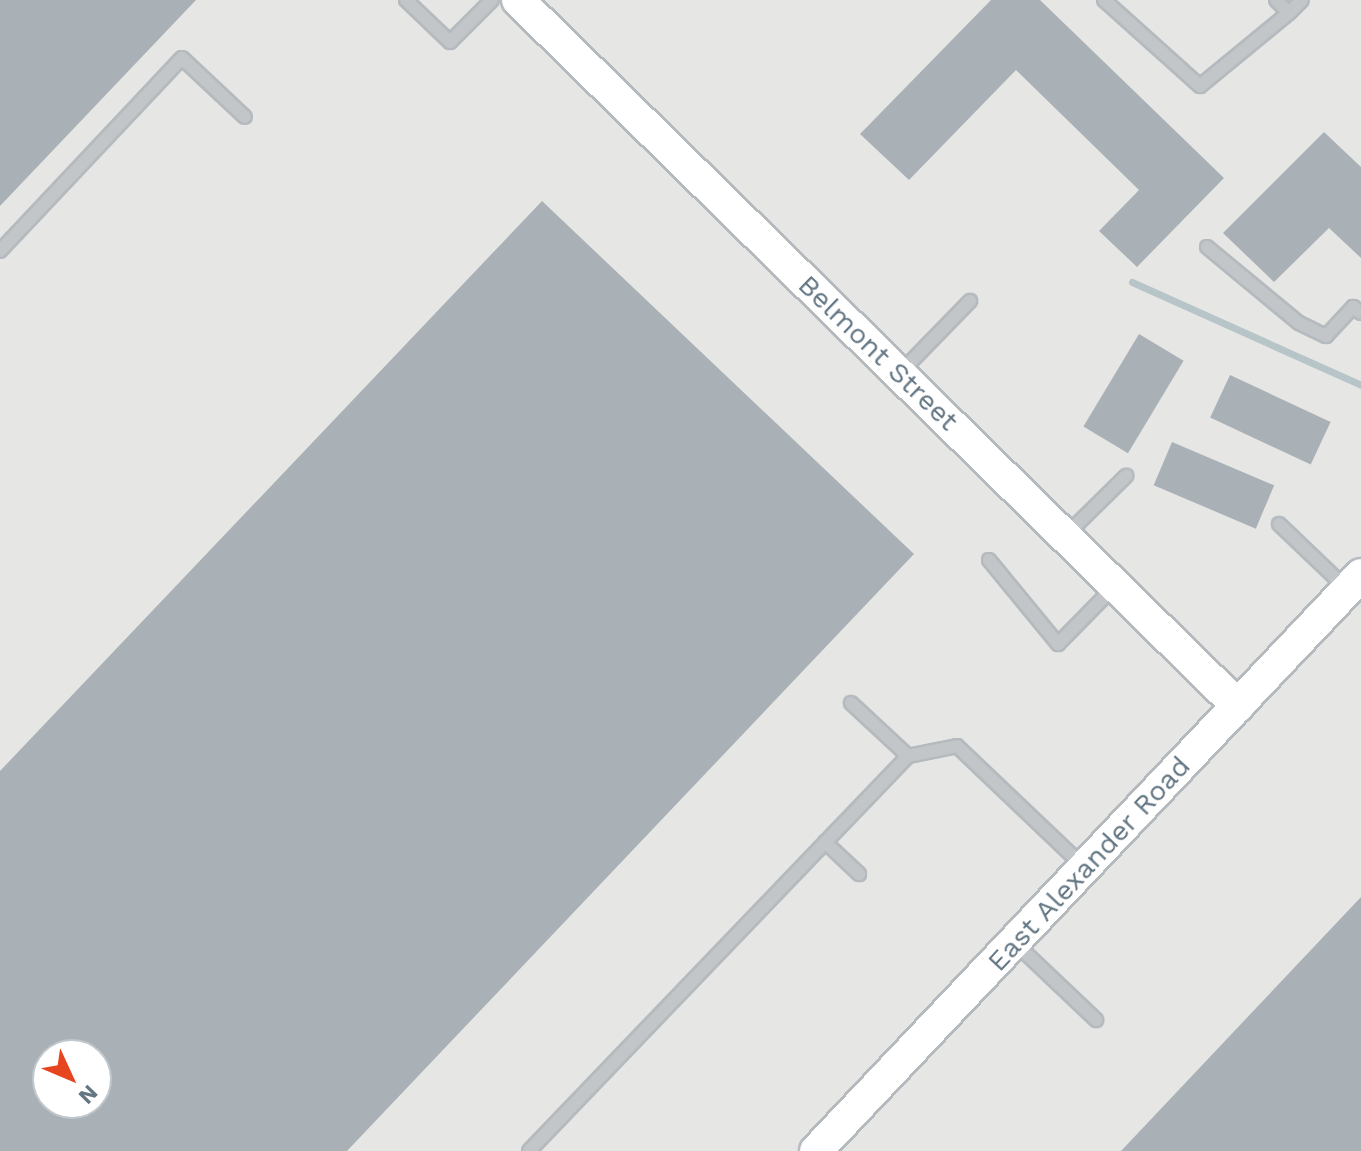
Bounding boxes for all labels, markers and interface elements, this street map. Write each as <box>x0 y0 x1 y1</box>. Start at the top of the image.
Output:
street label: Belmont Street <box>791 268 965 438</box>
street label: East Alexander Road <box>980 749 1198 979</box>
north arrow <box>32 1039 112 1119</box>
text: N <box>74 1080 103 1109</box>

